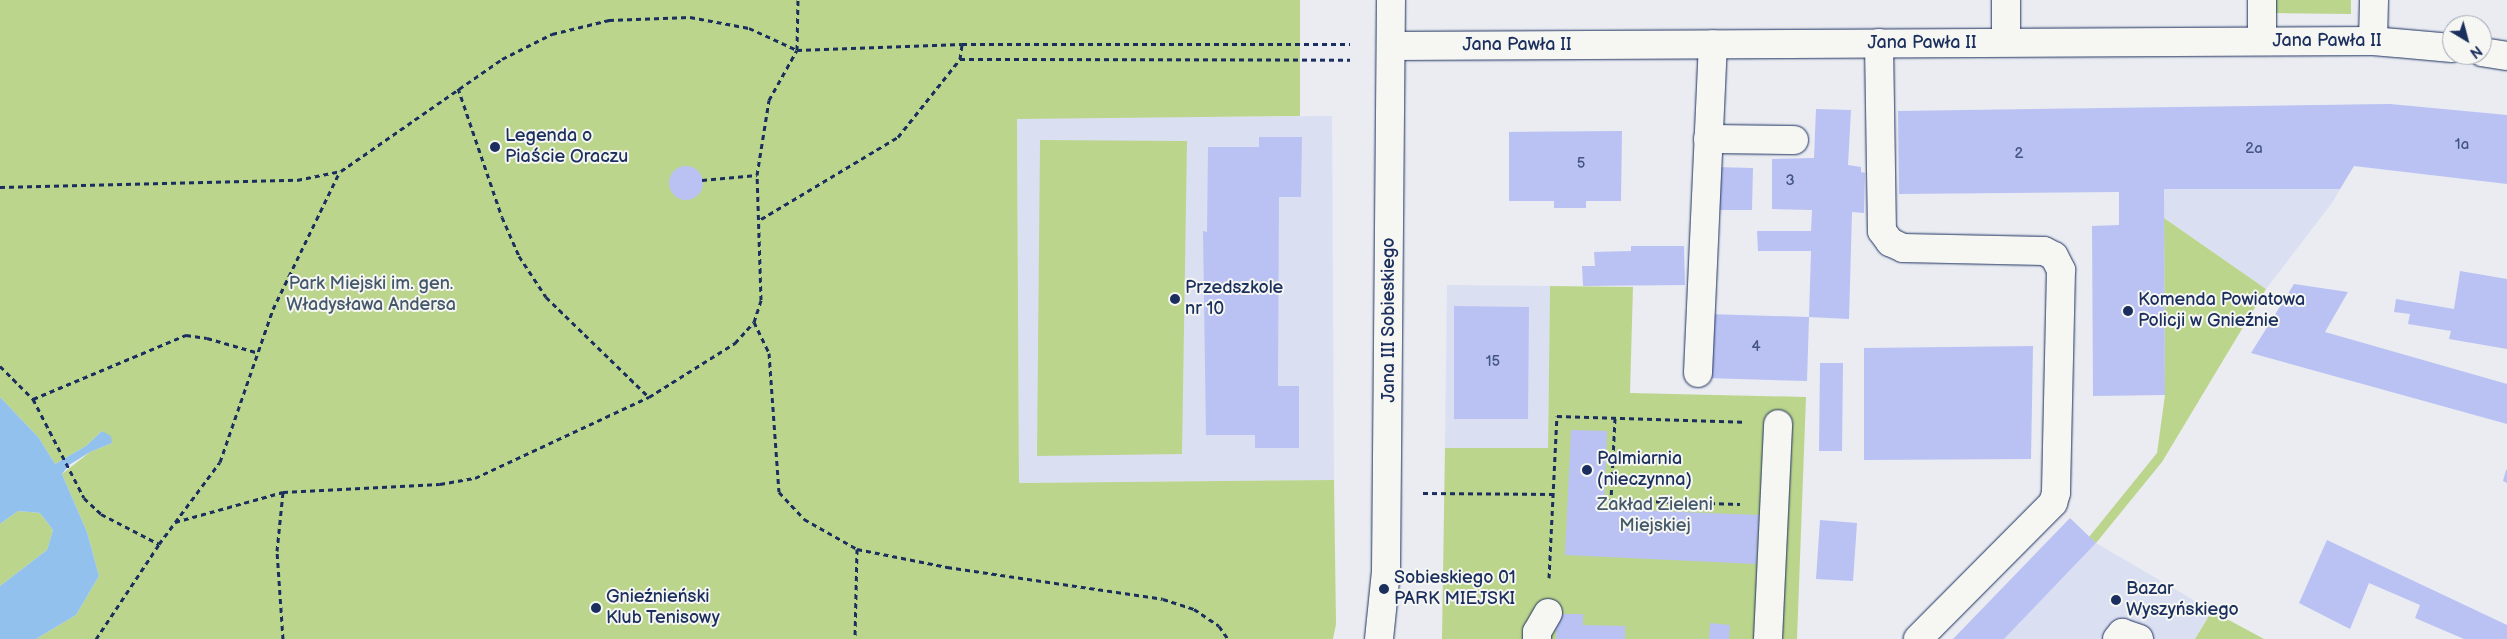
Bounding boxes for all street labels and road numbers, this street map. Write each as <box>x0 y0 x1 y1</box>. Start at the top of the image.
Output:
street label: Jana Pawła II <box>2272 30 2382 52</box>
street label: Jana Pawła II <box>1867 32 1977 54</box>
street label: Jana Pawła II <box>1462 34 1572 56</box>
street label: Jana III Sobieskiego <box>1378 237 1400 403</box>

